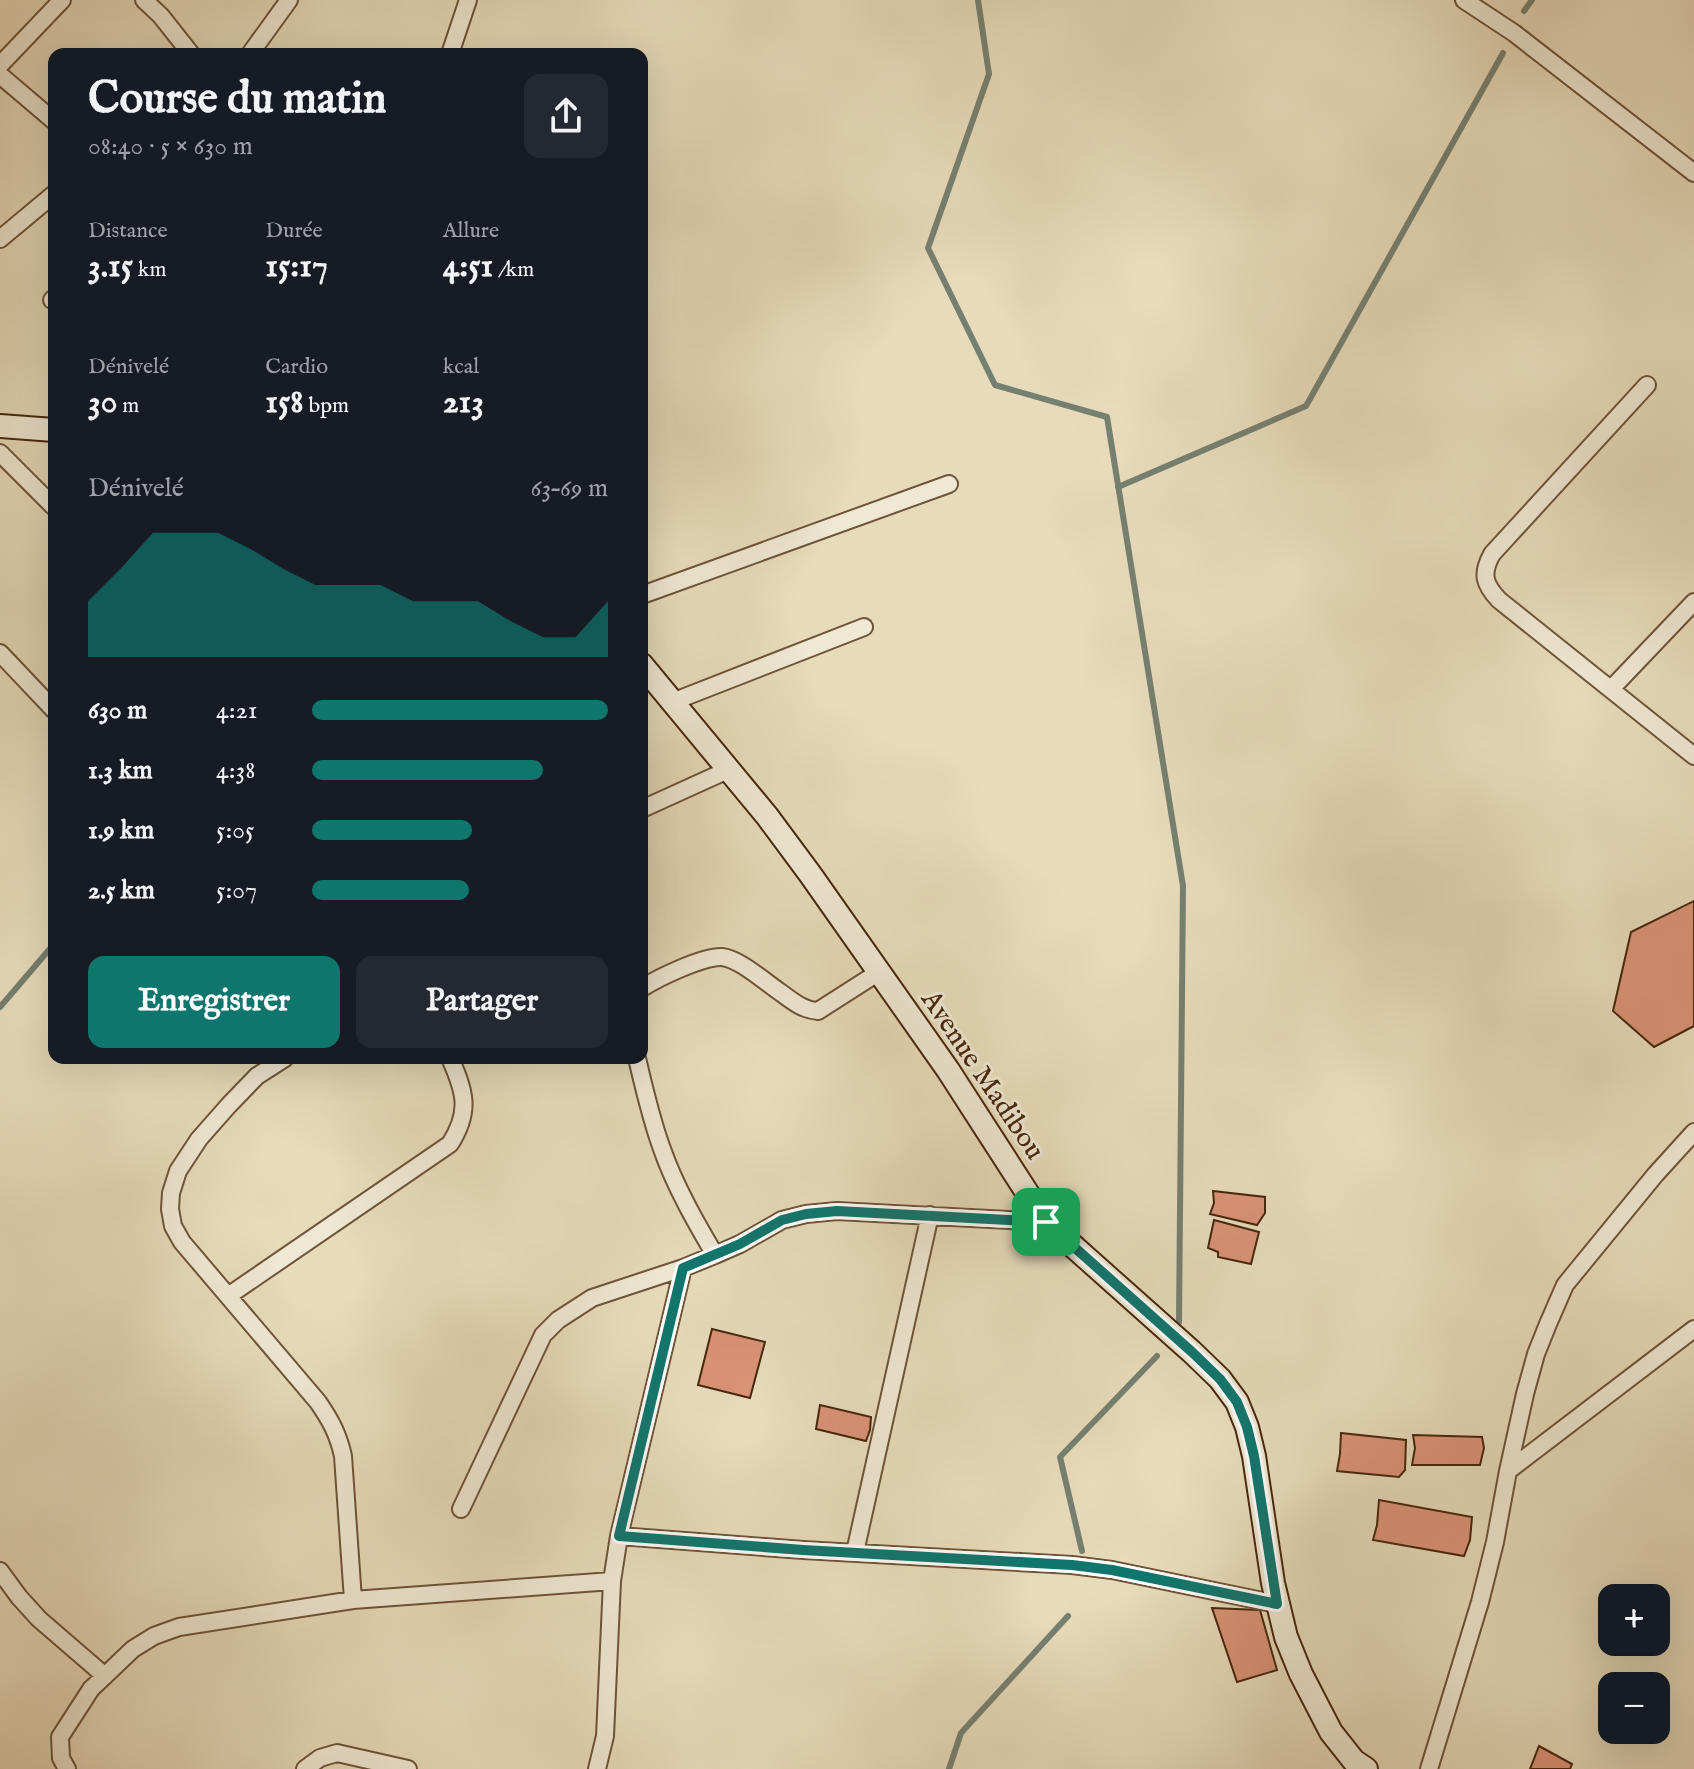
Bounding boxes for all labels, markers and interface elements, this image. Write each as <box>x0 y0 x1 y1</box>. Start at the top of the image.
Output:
text: Course du matin <box>88 72 386 128</box>
button: share <box>524 74 608 158</box>
text: 08:40 · 5 × 630 m <box>88 130 253 163</box>
text: Distance <box>88 217 168 245</box>
text: Durée <box>265 217 323 245</box>
text: Allure <box>443 217 499 245</box>
text: 3.15 <box>88 245 133 288</box>
text: 15:17 <box>265 245 328 288</box>
text: 4:51 <box>443 245 493 288</box>
text: km <box>133 256 167 284</box>
text: /km <box>493 256 534 284</box>
text: Dénivelé <box>88 353 169 381</box>
text: Cardio <box>265 353 328 381</box>
text: kcal <box>443 353 479 381</box>
text: 30 <box>88 381 117 424</box>
text: 158 <box>265 381 304 424</box>
text: 213 <box>443 381 484 424</box>
text: m <box>117 392 139 420</box>
text: bpm <box>304 392 349 420</box>
text: Dénivelé <box>88 472 184 505</box>
text: 63–69 m <box>531 472 608 505</box>
text: 630 m <box>88 694 147 727</box>
text: 4:21 <box>216 694 258 727</box>
text: 1.3 km <box>88 754 153 787</box>
text: 4:38 <box>216 754 256 787</box>
text: 1.9 km <box>88 814 154 847</box>
text: 5:05 <box>216 814 254 847</box>
text: 2.5 km <box>88 874 155 907</box>
text: 5:07 <box>216 874 257 907</box>
button: Enregistrer <box>88 956 340 1048</box>
button: Partager <box>356 956 608 1048</box>
street label: Avenue Madibou <box>912 983 1051 1167</box>
pin <box>1012 1188 1080 1256</box>
icon: arrive <box>1024 1200 1068 1244</box>
map controls <box>1598 1584 1670 1744</box>
button: + <box>1598 1584 1670 1656</box>
button: − <box>1598 1672 1670 1744</box>

